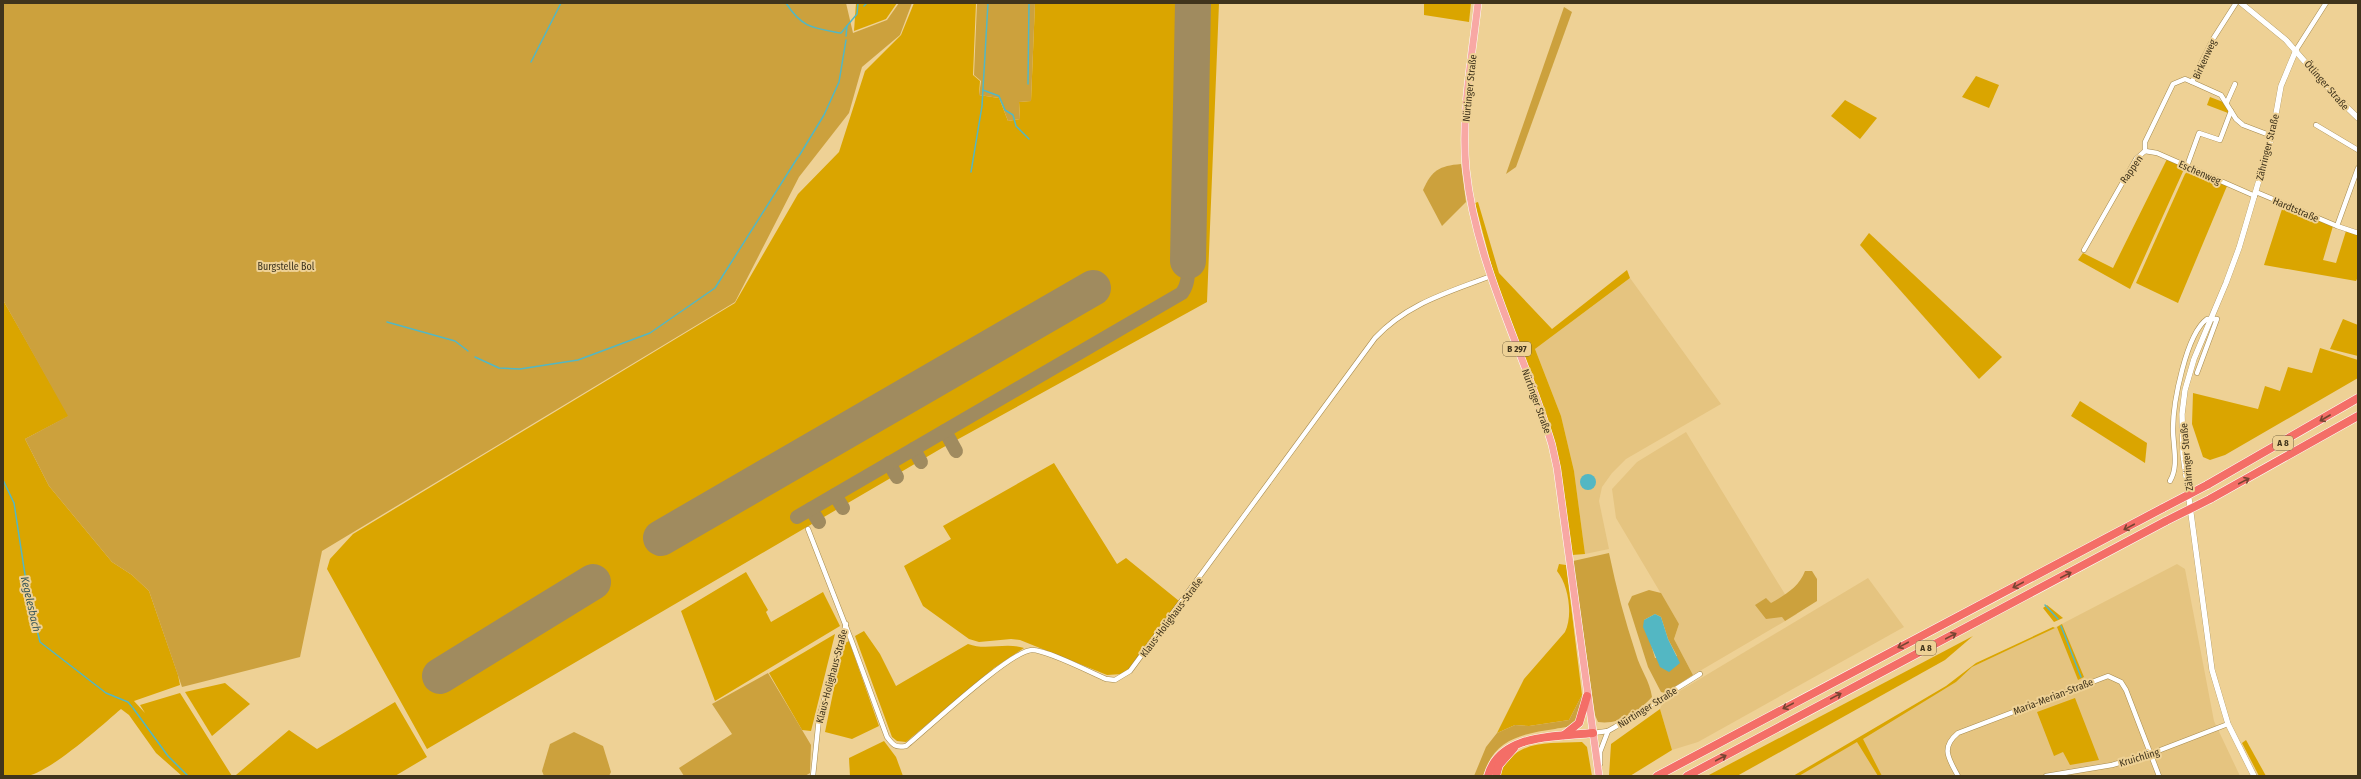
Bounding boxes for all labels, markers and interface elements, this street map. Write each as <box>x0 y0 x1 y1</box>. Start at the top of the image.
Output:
street label: Birkenweg <box>2190 37 2219 81</box>
street label: Nürtinger Straße <box>1460 54 1480 122</box>
street label: Ötlinger Straße <box>2301 58 2352 113</box>
street label: Zähringer Straße <box>2254 113 2282 182</box>
street label: Rappen <box>2118 153 2146 186</box>
street label: Eschenweg <box>2177 158 2223 188</box>
street label: Hardtstraße <box>2271 195 2320 225</box>
park label: Burgstelle Bol <box>258 261 315 273</box>
road number: B 297 <box>1503 342 1531 356</box>
street label: Nürtinger Straße <box>1519 367 1553 435</box>
one-way arrow <box>2319 415 2331 423</box>
street label: Zähringer Straße <box>2178 422 2196 491</box>
road number: A 8 <box>2273 436 2293 450</box>
one-way arrow <box>2238 476 2250 484</box>
one-way arrow <box>2123 523 2135 531</box>
one-way arrow <box>2060 571 2072 579</box>
water label: Kegelesbach <box>18 575 43 633</box>
street label: Klaus-Holighaus-Straße <box>1138 575 1206 660</box>
one-way arrow <box>2013 581 2025 589</box>
street label: Klaus-Holighaus-Straße <box>814 628 850 724</box>
one-way arrow <box>1945 632 1957 639</box>
road number: A 8 <box>1916 641 1936 655</box>
one-way arrow <box>1898 642 1910 649</box>
street label: Maria-Merian-Straße <box>2012 676 2095 718</box>
street label: Nürtinger Straße <box>1616 685 1679 731</box>
one-way arrow <box>1830 692 1842 700</box>
one-way arrow <box>1783 703 1795 710</box>
street label: Kruichling <box>2118 746 2161 770</box>
one-way arrow <box>1715 753 1727 761</box>

